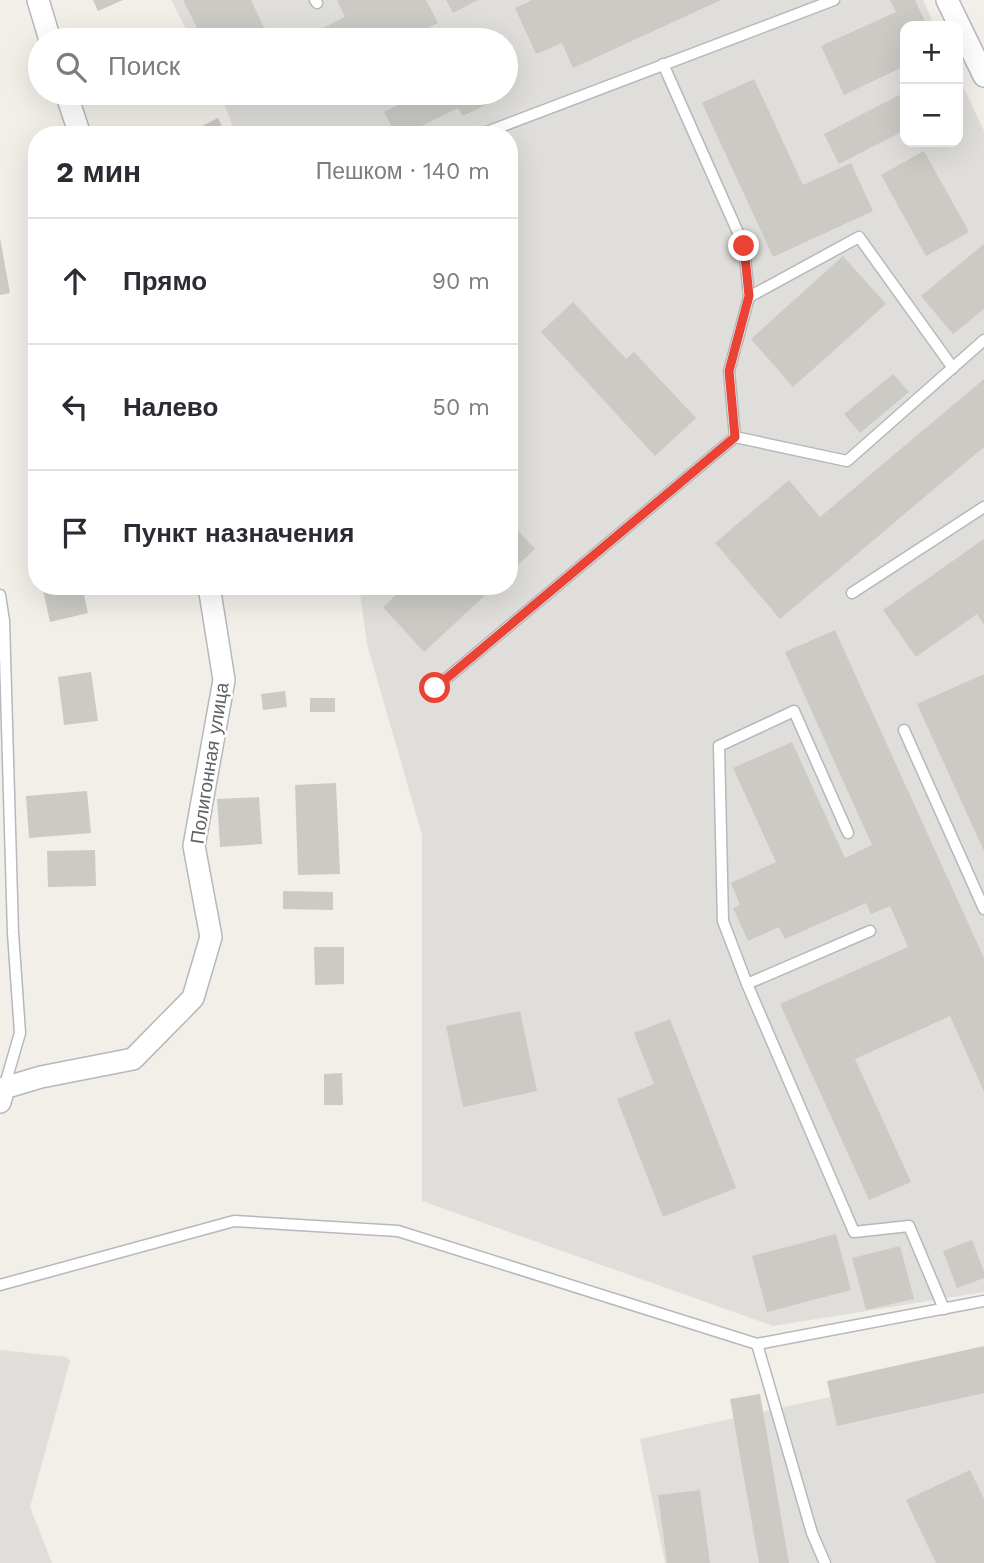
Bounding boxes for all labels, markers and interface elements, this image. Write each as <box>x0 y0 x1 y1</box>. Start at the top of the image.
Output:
map controls <box>900 21 963 147</box>
button: + <box>900 21 963 84</box>
search box <box>28 28 518 105</box>
icon: search <box>52 48 90 86</box>
text: Поиск <box>108 51 180 81</box>
button: − <box>900 84 963 147</box>
text: 2 мин <box>56 154 141 189</box>
text: Пешком · 140 m <box>316 158 490 185</box>
route end <box>728 230 759 261</box>
icon: ahead <box>56 262 94 300</box>
text: Прямо <box>123 266 207 296</box>
text: 90 m <box>432 268 490 295</box>
icon: left <box>56 388 94 426</box>
text: Налево <box>123 392 218 422</box>
text: 50 m <box>433 394 490 421</box>
icon: arrive <box>56 514 94 552</box>
text: Пункт назначения <box>123 518 354 548</box>
route start <box>419 672 450 703</box>
street label: Полигонная улица <box>185 680 234 845</box>

